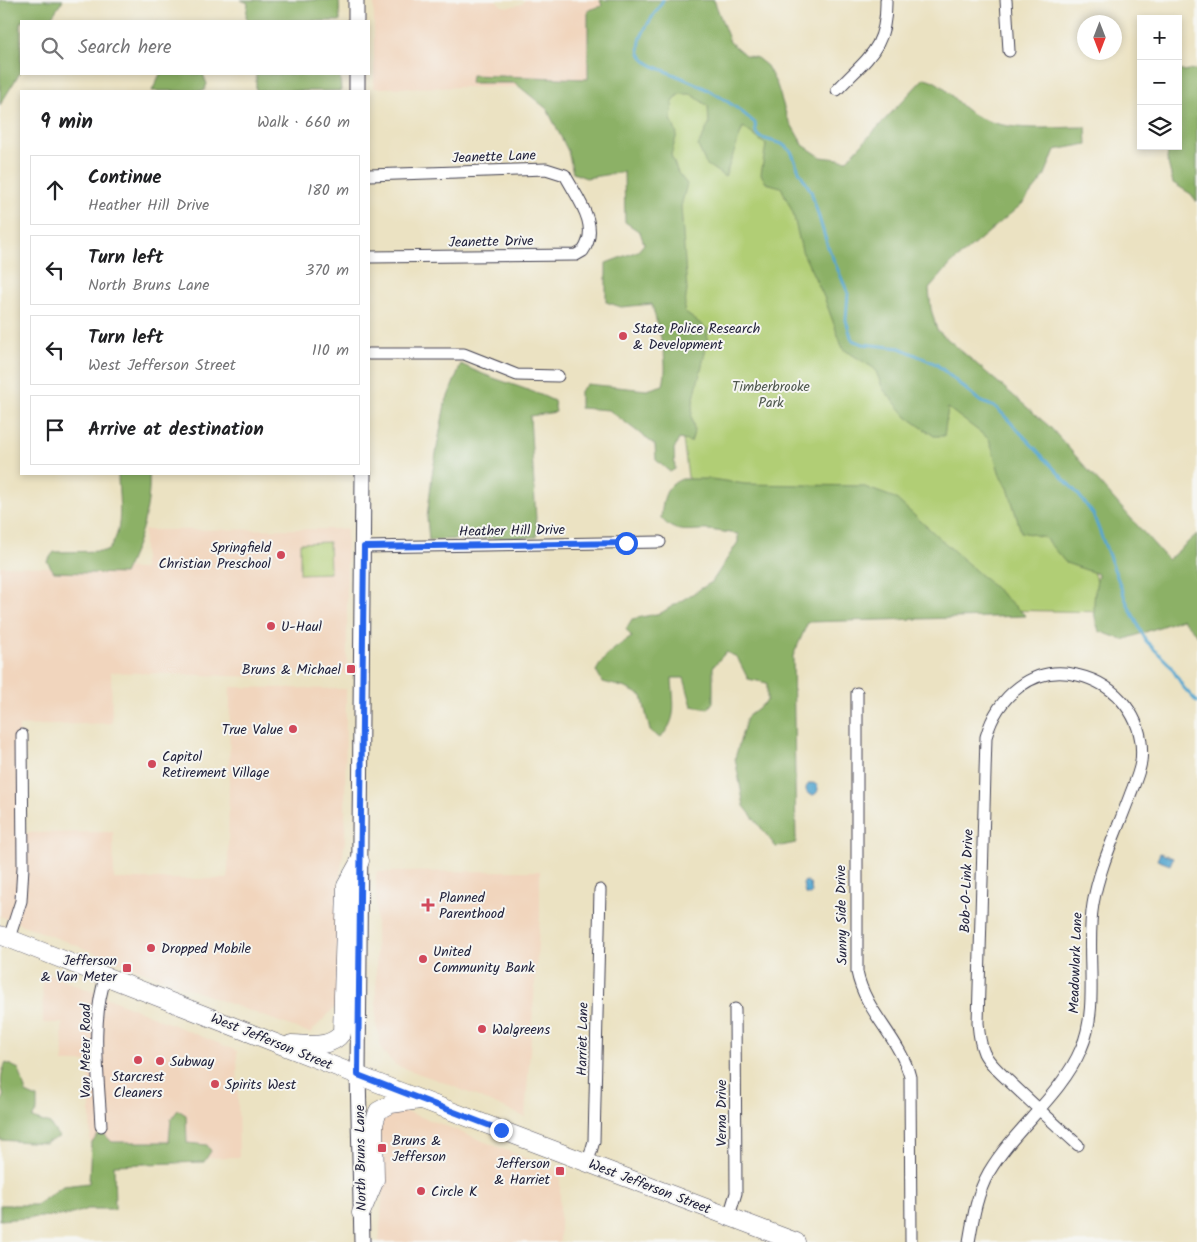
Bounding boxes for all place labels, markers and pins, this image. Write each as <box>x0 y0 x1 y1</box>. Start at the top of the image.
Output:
place label: State Police Research & Development <box>633 318 760 356</box>
marker: State Police Research & Development <box>617 330 629 342</box>
place label: Springfield Christian Preschool <box>158 537 272 575</box>
marker: Springfield Christian Preschool <box>275 549 287 561</box>
place label: U-Haul <box>281 616 322 638</box>
marker: U-Haul <box>265 620 277 632</box>
place label: Bruns & Michael <box>242 659 342 681</box>
marker: Bruns & Michael <box>345 663 357 675</box>
place label: True Value <box>222 719 284 741</box>
marker: True Value <box>287 723 299 735</box>
place label: Capitol Retirement Village <box>162 746 270 784</box>
marker: Capitol Retirement Village <box>146 758 158 770</box>
place label: Planned Parenthood <box>439 887 505 925</box>
marker: Planned Parenthood <box>421 898 435 912</box>
place label: Dropped Mobile <box>161 938 252 960</box>
place label: United Community Bank <box>433 941 535 979</box>
marker: Dropped Mobile <box>145 942 157 954</box>
place label: Jefferson & Van Meter <box>41 950 118 988</box>
marker: United Community Bank <box>417 953 429 965</box>
marker: Jefferson & Van Meter <box>121 962 133 974</box>
place label: Walgreens <box>492 1019 550 1041</box>
marker: Walgreens <box>476 1023 488 1035</box>
place label: Subway <box>170 1051 215 1073</box>
marker: Starcrest Cleaners <box>132 1054 144 1066</box>
marker: Subway <box>154 1055 166 1067</box>
place label: Starcrest Cleaners <box>112 1066 165 1104</box>
place label: Spirits West <box>225 1074 297 1096</box>
marker: Spirits West <box>209 1078 221 1090</box>
place label: Bruns & Jefferson <box>392 1130 446 1168</box>
marker: Bruns & Jefferson <box>376 1142 388 1154</box>
place label: Jefferson & Harriet <box>494 1153 551 1191</box>
marker: Jefferson & Harriet <box>554 1165 566 1177</box>
place label: Circle K <box>431 1181 478 1203</box>
marker: Circle K <box>415 1185 427 1197</box>

